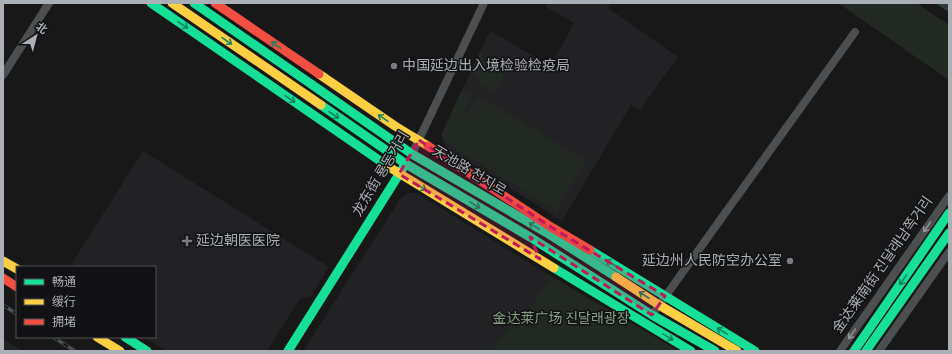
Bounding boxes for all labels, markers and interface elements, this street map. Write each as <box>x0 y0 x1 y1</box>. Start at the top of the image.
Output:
north arrow <box>16 16 56 56</box>
text: 北 <box>33 19 50 38</box>
one-way arrow <box>177 21 188 29</box>
one-way arrow <box>221 37 232 45</box>
one-way arrow <box>270 40 282 48</box>
place label: 中国延边出入境检验检疫局 <box>402 56 570 76</box>
marker: 中国延边出入境检验检疫局 <box>389 61 399 71</box>
one-way arrow <box>285 95 296 103</box>
one-way arrow <box>328 111 340 119</box>
one-way arrow <box>378 114 389 122</box>
street label: 龙东街 룡동거리 <box>348 128 414 220</box>
street label: 天池路 천지로 <box>428 141 510 201</box>
one-way arrow <box>415 183 426 191</box>
street label: 金达莱南街 진달래남쪽거리 <box>828 193 938 337</box>
one-way arrow <box>469 202 481 210</box>
one-way arrow <box>528 221 540 229</box>
one-way arrow <box>922 222 931 233</box>
place label: 延边朝医医院 <box>196 231 280 251</box>
marker: 延边朝医医院 <box>181 235 193 247</box>
place label: 延边州人民防空办公室 <box>642 251 782 271</box>
marker: 延边州人民防空办公室 <box>785 256 795 266</box>
one-way arrow <box>605 259 617 267</box>
legend <box>16 266 156 338</box>
text: 畅通 <box>52 274 76 291</box>
one-way arrow <box>899 274 907 285</box>
one-way arrow <box>639 291 650 299</box>
text: 缓行 <box>52 294 76 311</box>
park label: 金达莱广场 진달래광장 <box>492 309 630 329</box>
text: 拥堵 <box>52 314 76 331</box>
one-way arrow <box>716 326 728 334</box>
one-way arrow <box>848 328 856 339</box>
one-way arrow <box>663 333 674 342</box>

